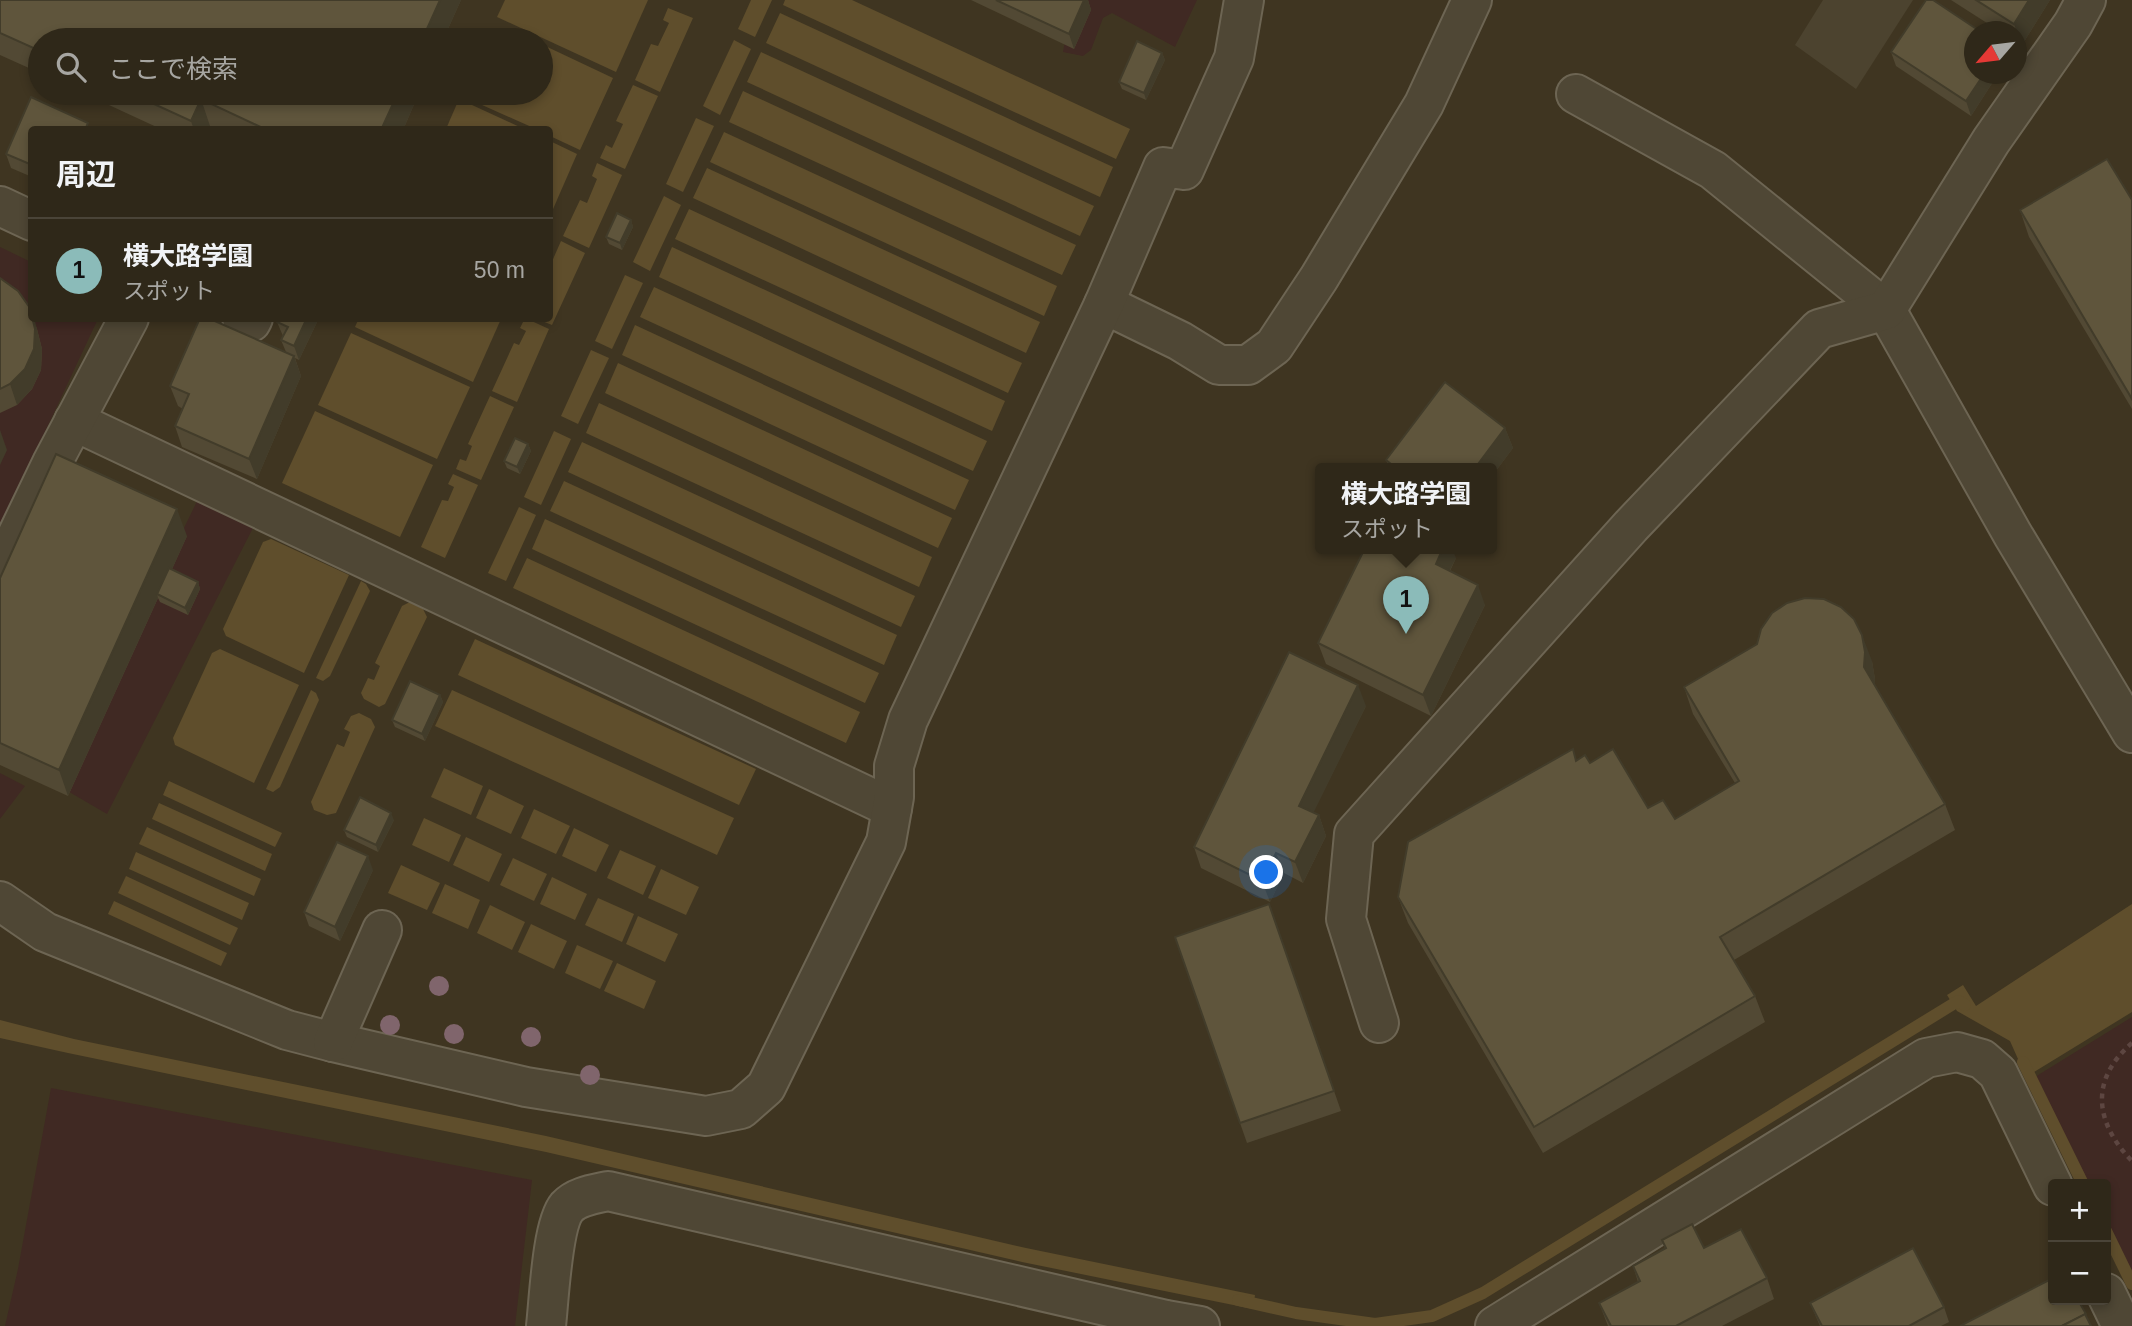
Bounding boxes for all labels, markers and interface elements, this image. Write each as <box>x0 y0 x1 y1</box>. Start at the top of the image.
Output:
north arrow <box>1964 21 2027 84</box>
search box <box>28 28 553 105</box>
icon: search <box>52 48 90 86</box>
text: ここで検索 <box>108 54 238 84</box>
text: 周辺 <box>56 158 116 191</box>
text: 横大路学園 <box>123 241 253 271</box>
text: 1 <box>73 257 85 283</box>
text: 50 m <box>474 257 525 283</box>
text: スポット <box>123 278 215 304</box>
popup <box>1315 463 1497 554</box>
text: 横大路学園 <box>1341 479 1471 509</box>
text: スポット <box>1341 516 1433 542</box>
pin: 1 <box>1383 576 1429 634</box>
your location <box>1249 855 1283 889</box>
map controls <box>2048 1179 2111 1305</box>
button: + <box>2048 1179 2111 1242</box>
button: − <box>2048 1242 2111 1305</box>

